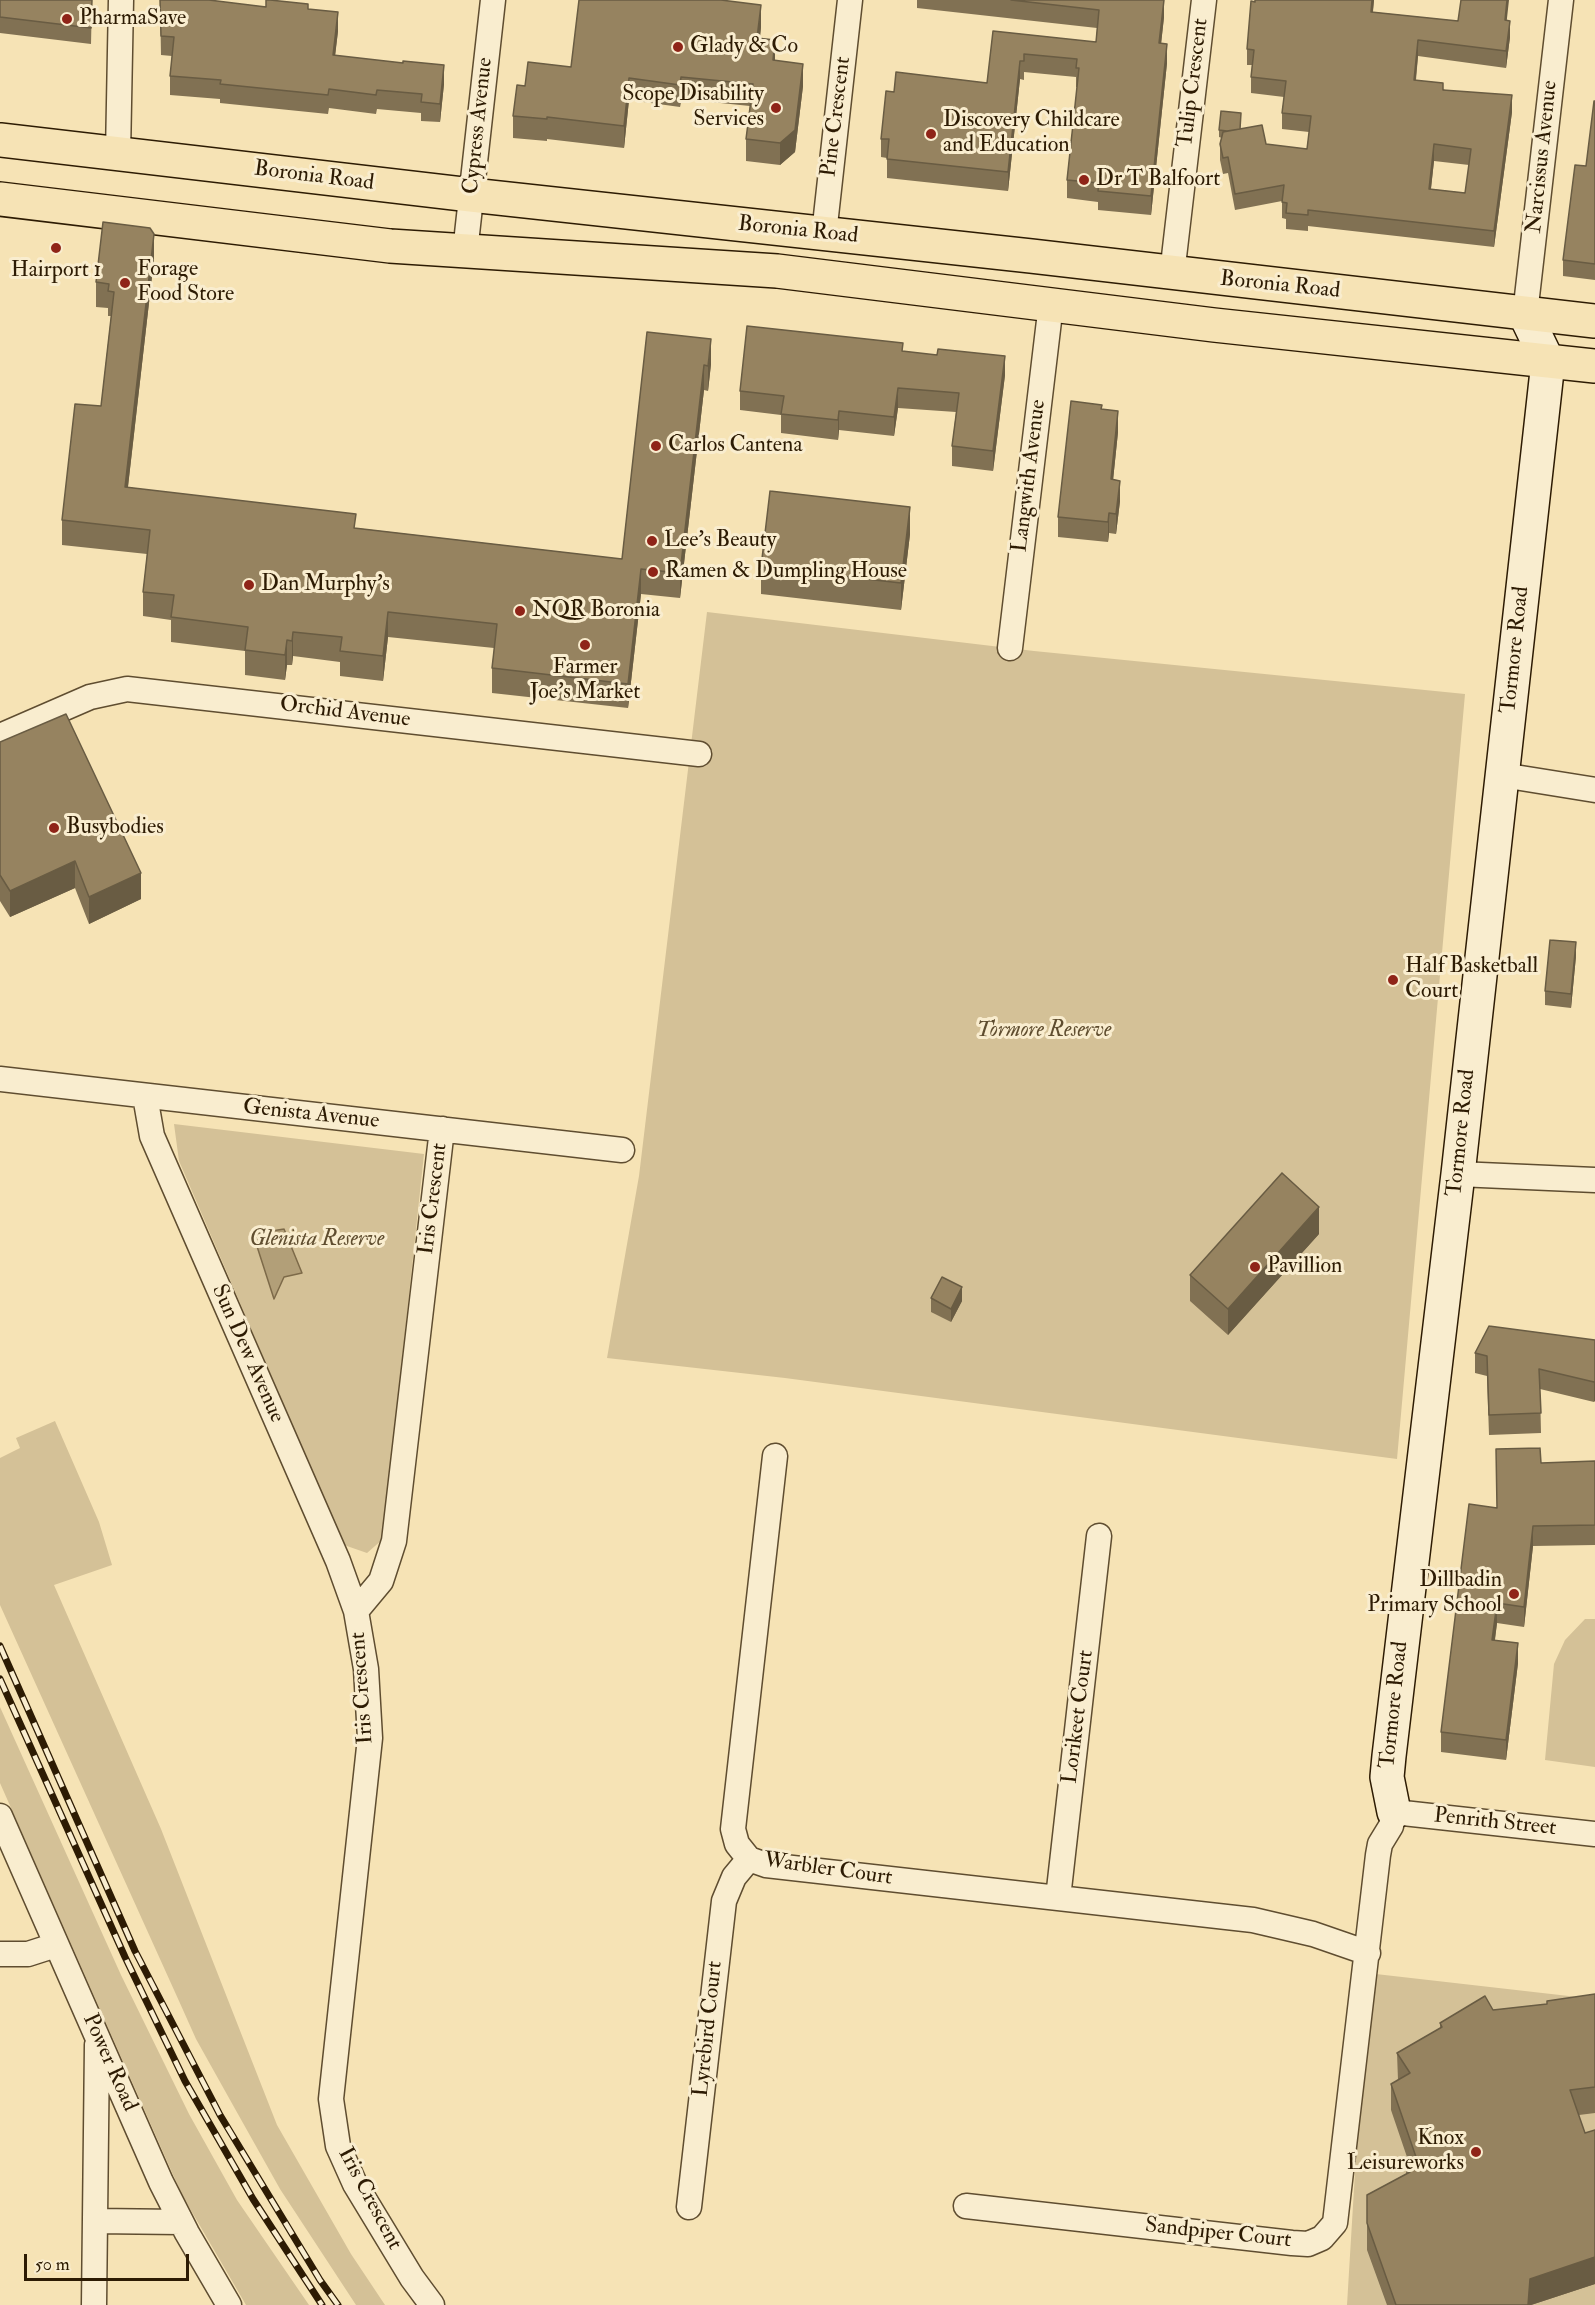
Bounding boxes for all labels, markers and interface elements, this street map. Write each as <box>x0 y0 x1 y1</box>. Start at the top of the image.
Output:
place label: PharmaSave <box>79 6 186 32</box>
marker: PharmaSave <box>60 12 74 26</box>
street label: Tulip Crescent <box>1173 17 1215 149</box>
place label: Glady & Co <box>690 34 798 60</box>
marker: Glady & Co <box>671 40 685 54</box>
street label: Pine Crescent <box>817 55 857 179</box>
street label: Cypress Avenue <box>459 56 499 196</box>
street label: Narcissus Avenue <box>1522 79 1564 235</box>
place label: Scope Disability Services <box>622 82 764 134</box>
marker: Scope Disability Services <box>769 101 783 115</box>
place label: Discovery Childcare and Education <box>943 108 1120 160</box>
marker: Discovery Childcare and Education <box>924 127 938 141</box>
street label: Boronia Road <box>253 157 375 197</box>
place label: Dr T Balfoort <box>1096 167 1220 193</box>
marker: Dr T Balfoort <box>1077 173 1091 187</box>
street label: Boronia Road <box>737 212 859 250</box>
marker: Hairport 1 <box>49 241 63 255</box>
place label: Forage Food Store <box>137 257 234 308</box>
place label: Hairport 1 <box>11 258 101 284</box>
street label: Boronia Road <box>1219 267 1341 305</box>
marker: Forage Food Store <box>118 276 132 290</box>
street label: Langwith Avenue <box>1008 398 1052 554</box>
place label: Carlos Cantena <box>668 433 802 459</box>
marker: Carlos Cantena <box>649 439 663 453</box>
place label: Lee's Beauty <box>664 528 777 554</box>
marker: Lee's Beauty <box>645 534 659 548</box>
place label: Ramen & Dumpling House <box>665 559 907 585</box>
marker: Ramen & Dumpling House <box>646 565 660 579</box>
place label: Dan Murphy's <box>261 572 390 598</box>
marker: Dan Murphy's <box>242 578 256 592</box>
street label: Tormore Road <box>1496 585 1536 715</box>
place label: NQR Boronia <box>532 598 660 624</box>
marker: NQR Boronia <box>513 604 527 618</box>
marker: Farmer Joe's Market <box>578 638 592 652</box>
place label: Farmer Joe's Market <box>530 655 640 706</box>
street label: Orchid Avenue <box>278 692 412 734</box>
place label: Busybodies <box>66 815 164 841</box>
marker: Busybodies <box>47 821 61 835</box>
place label: Half Basketball Court <box>1405 954 1538 1005</box>
marker: Half Basketball Court <box>1386 973 1400 987</box>
park label: Tormore Reserve <box>977 1018 1111 1044</box>
street label: Tormore Road <box>1442 1068 1482 1198</box>
street label: Genista Avenue <box>242 1095 380 1135</box>
street label: Iris Crescent <box>414 1142 454 1256</box>
park label: Glenista Reserve <box>250 1227 384 1253</box>
place label: Pavillion <box>1267 1254 1342 1280</box>
marker: Pavillion <box>1248 1260 1262 1274</box>
street label: Sun Dew Avenue <box>205 1281 289 1427</box>
place label: Dillbadin Primary School <box>1367 1568 1502 1620</box>
marker: Dillbadin Primary School <box>1507 1587 1521 1601</box>
street label: Iris Crescent <box>346 1631 380 1745</box>
street label: Tormore Road <box>1375 1640 1415 1770</box>
street label: Lorikeet Court <box>1058 1649 1100 1785</box>
street label: Penrith Street <box>1432 1803 1558 1843</box>
street label: Warbler Court <box>762 1848 894 1892</box>
street label: Lyrebird Court <box>689 1960 729 2098</box>
street label: Power Road <box>76 2010 142 2116</box>
place label: Knox Leisureworks <box>1347 2126 1464 2178</box>
street label: Iris Crescent <box>331 2143 407 2255</box>
marker: Knox Leisureworks <box>1469 2145 1483 2159</box>
street label: Sandpiper Court <box>1144 2213 1292 2255</box>
scale bar <box>27 2242 192 2280</box>
text: 50 m <box>35 2253 70 2276</box>

